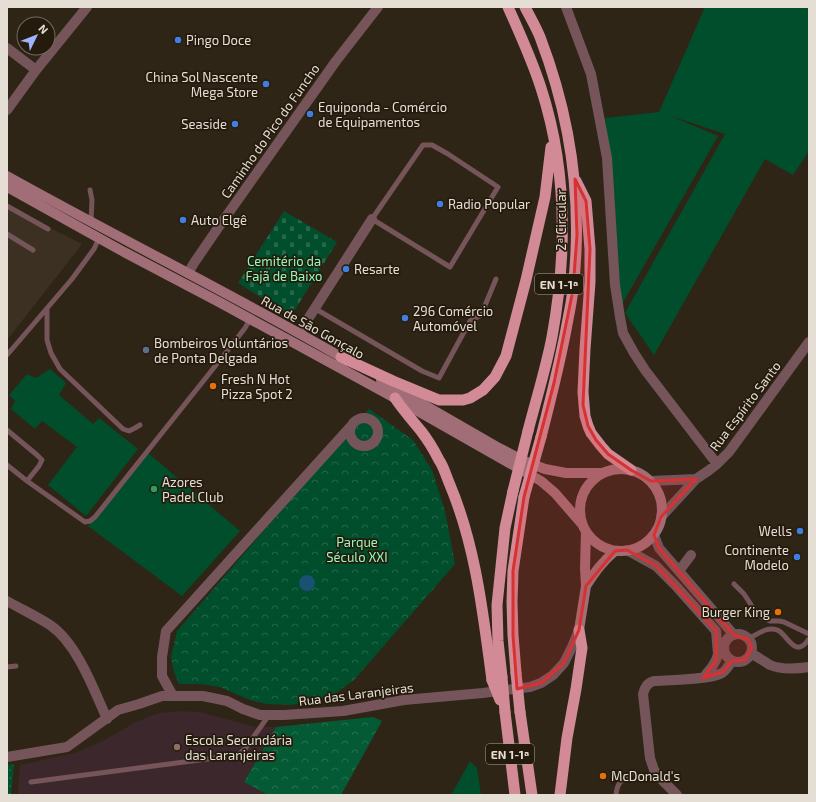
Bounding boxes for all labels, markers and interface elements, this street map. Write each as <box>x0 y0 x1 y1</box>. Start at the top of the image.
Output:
north arrow <box>16 16 56 56</box>
text: N <box>36 21 51 36</box>
place label: Pingo Doce <box>186 32 251 48</box>
marker: Pingo Doce <box>173 35 183 45</box>
street label: Caminho do Pico do Funcho <box>217 61 323 201</box>
place label: China Sol Nascente Mega Store <box>145 69 258 100</box>
marker: China Sol Nascente Mega Store <box>261 79 271 89</box>
place label: Equiponda - Comércio de Equipamentos <box>318 99 447 130</box>
marker: Equiponda - Comércio de Equipamentos <box>305 109 315 119</box>
place label: Seaside <box>181 116 227 132</box>
marker: Seaside <box>230 119 240 129</box>
street label: 2ª Circular <box>553 189 569 251</box>
place label: Radio Popular <box>448 196 530 212</box>
marker: Radio Popular <box>435 199 445 209</box>
place label: Auto Elgê <box>191 212 247 228</box>
marker: Auto Elgê <box>178 215 188 225</box>
park label: Cemitério da Fajã de Baixo <box>246 253 323 284</box>
place label: Resarte <box>354 261 400 277</box>
marker: Resarte <box>341 264 351 274</box>
road number: EN 1-1ª <box>535 274 583 294</box>
street label: Rua de São Gonçalo <box>258 292 367 363</box>
place label: 296 Comércio Automóvel <box>413 303 493 334</box>
marker: 296 Comércio Automóvel <box>400 313 410 323</box>
place label: Bombeiros Voluntários de Ponta Delgada <box>154 335 288 366</box>
marker: Bombeiros Voluntários de Ponta Delgada <box>141 345 151 355</box>
street label: Rua Espírito Santo <box>706 358 784 454</box>
place label: Fresh N Hot Pizza Spot 2 <box>221 371 293 402</box>
marker: Fresh N Hot Pizza Spot 2 <box>208 381 218 391</box>
place label: Azores Padel Club <box>162 474 224 505</box>
marker: Azores Padel Club <box>149 484 159 494</box>
place label: Wells <box>759 523 792 539</box>
marker: Wells <box>795 526 805 536</box>
park label: Parque Século XXI <box>326 534 388 565</box>
place label: Continente Modelo <box>724 542 789 573</box>
marker: Continente Modelo <box>792 552 802 562</box>
place label: Burger King <box>702 604 770 620</box>
marker: Burger King <box>773 607 783 617</box>
street label: Rua das Laranjeiras <box>298 679 414 709</box>
place label: Escola Secundária das Laranjeiras <box>185 732 292 763</box>
marker: Escola Secundária das Laranjeiras <box>172 742 182 752</box>
road number: EN 1-1ª <box>486 744 534 764</box>
place label: McDonald's <box>611 768 680 784</box>
marker: McDonald's <box>598 771 608 781</box>

